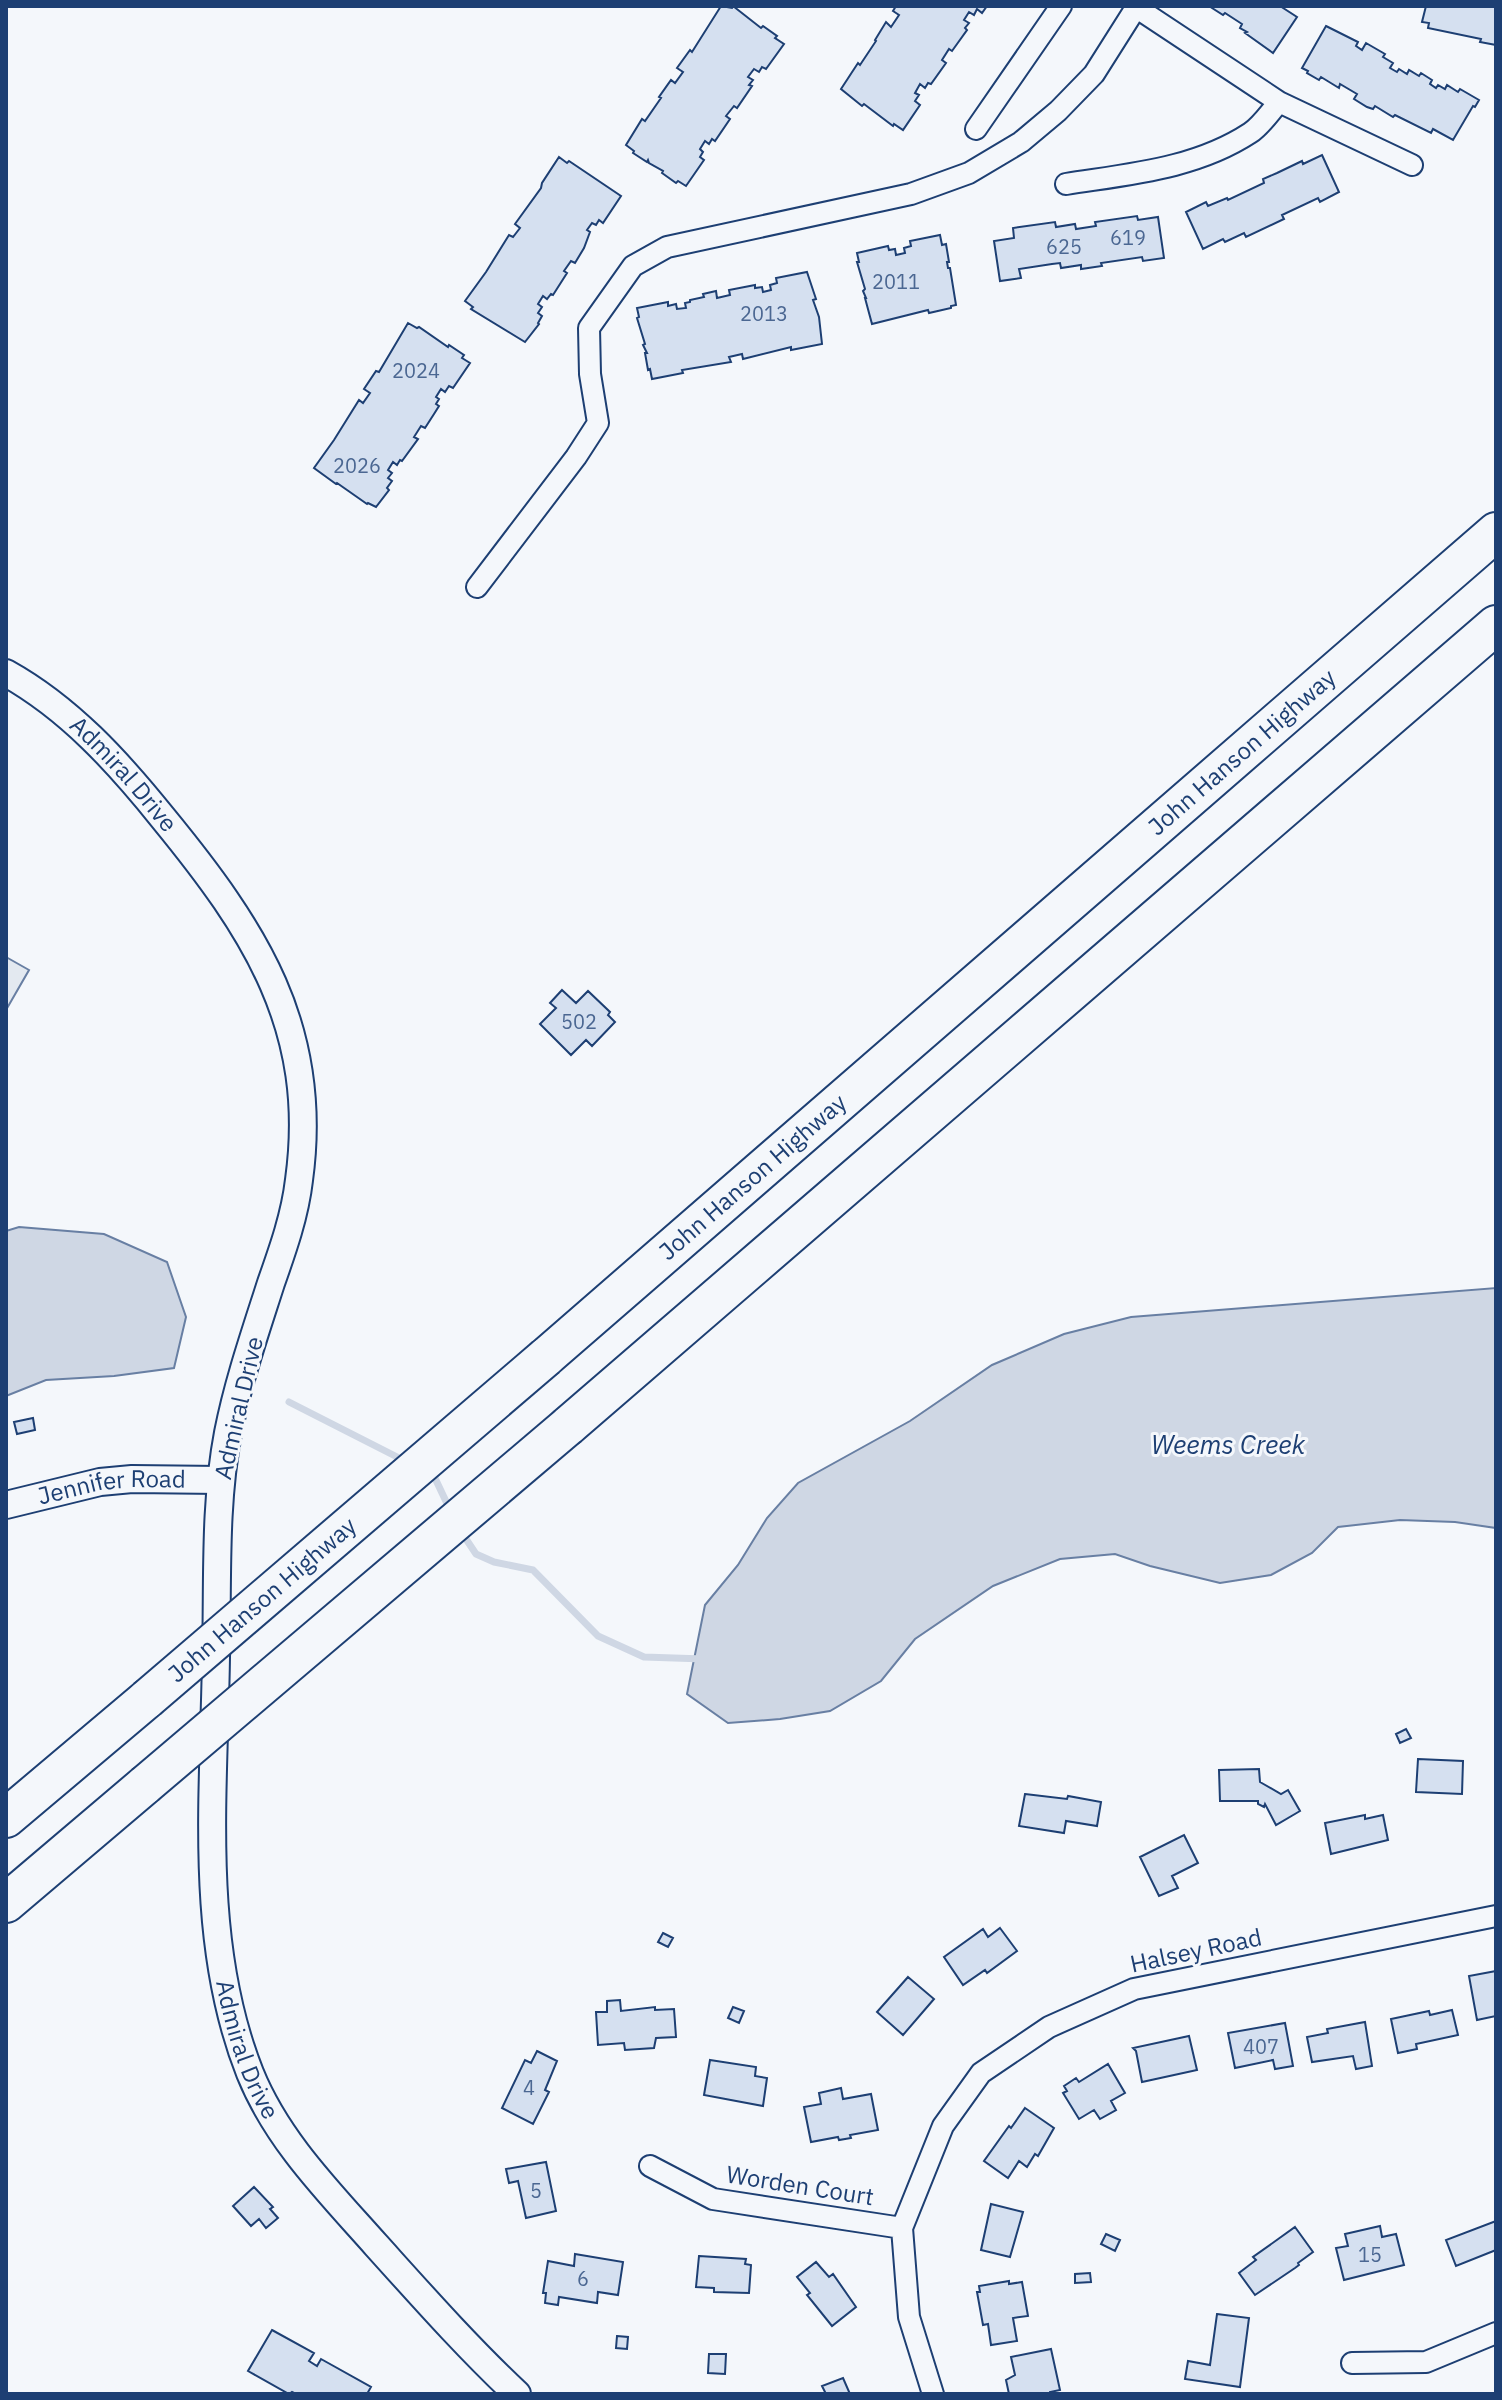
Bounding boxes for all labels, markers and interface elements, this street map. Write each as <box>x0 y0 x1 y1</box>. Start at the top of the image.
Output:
house number: 619 <box>1110 224 1146 251</box>
house number: 625 <box>1046 233 1082 260</box>
house number: 2011 <box>872 268 920 295</box>
house number: 2013 <box>740 300 788 327</box>
house number: 2024 <box>392 357 440 384</box>
house number: 2026 <box>333 452 381 479</box>
street label: John Hanson Highway <box>1141 661 1342 842</box>
street label: Admiral Drive <box>63 709 185 838</box>
house number: 502 <box>561 1008 597 1035</box>
street label: John Hanson Highway <box>652 1086 853 1267</box>
street label: Admiral Drive <box>206 1333 270 1482</box>
water label: Weems Creek <box>1151 1427 1306 1461</box>
street label: Jennifer Road <box>34 1462 186 1512</box>
street label: John Hanson Highway <box>161 1510 363 1689</box>
street label: Halsey Road <box>1127 1920 1265 1980</box>
street label: Admiral Drive <box>209 1977 287 2125</box>
house number: 407 <box>1243 2033 1279 2060</box>
house number: 4 <box>523 2074 535 2101</box>
street label: Worden Court <box>724 2158 876 2212</box>
house number: 5 <box>530 2177 542 2204</box>
house number: 15 <box>1358 2241 1382 2268</box>
house number: 6 <box>577 2265 589 2292</box>

